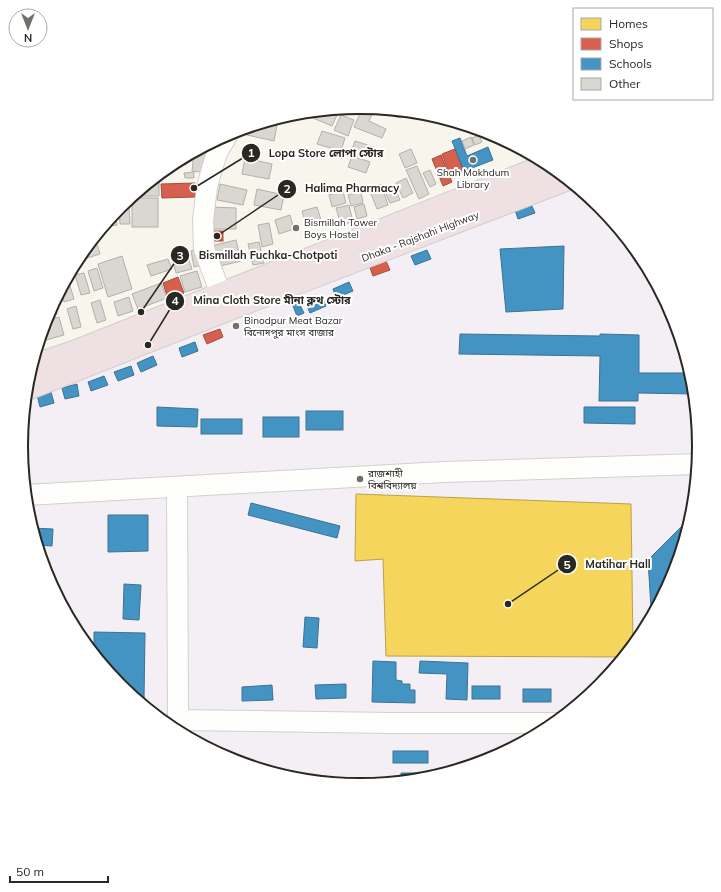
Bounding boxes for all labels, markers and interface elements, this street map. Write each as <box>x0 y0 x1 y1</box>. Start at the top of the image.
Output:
north arrow <box>8 8 48 48</box>
legend <box>573 8 713 100</box>
text: Homes <box>609 16 648 31</box>
text: N <box>24 31 32 45</box>
text: Shops <box>609 36 644 51</box>
text: Schools <box>609 56 652 71</box>
text: Other <box>609 76 641 91</box>
callout: Lopa Store লোপা স্টোর <box>241 141 391 164</box>
text: 1 <box>247 145 255 160</box>
text: Lopa Store লোপা স্টোর <box>269 146 384 160</box>
marker: Shah Mokhdum Library <box>468 155 478 165</box>
place label: Shah Mokhdum Library <box>437 166 509 191</box>
callout: Halima Pharmacy <box>277 177 407 200</box>
text: 2 <box>283 181 291 196</box>
text: Halima Pharmacy <box>305 181 399 195</box>
street label: Dhaka - Rajshahi Highway <box>360 208 481 265</box>
place label: Bismillah Tower Boys Hostel <box>304 216 377 241</box>
marker: Bismillah Tower Boys Hostel <box>291 223 301 233</box>
callout: Bismillah Fuchka-Chotpoti <box>170 244 345 267</box>
text: 3 <box>176 248 184 263</box>
text: Bismillah Fuchka-Chotpoti <box>199 248 337 262</box>
callout: Mina Cloth Store মীনা ক্লথ স্টোর <box>165 289 359 312</box>
text: 4 <box>171 293 179 308</box>
text: Mina Cloth Store মীনা ক্লথ স্টোর <box>193 293 351 307</box>
place label: Binodpur Meat Bazar বিনোদপুর মাংস বাজার <box>243 314 343 339</box>
marker: Binodpur Meat Bazar বিনোদপুর মাংস বাজার <box>231 321 241 331</box>
place label: রাজশাহী বিশ্ববিদ্যালয় <box>367 467 417 492</box>
marker: রাজশাহী বিশ্ববিদ্যালয় <box>355 474 365 484</box>
callout: Matihar Hall <box>557 553 658 576</box>
text: 5 <box>563 557 571 572</box>
text: Matihar Hall <box>585 557 651 571</box>
scale bar <box>10 858 108 884</box>
text: 50 m <box>16 864 44 879</box>

